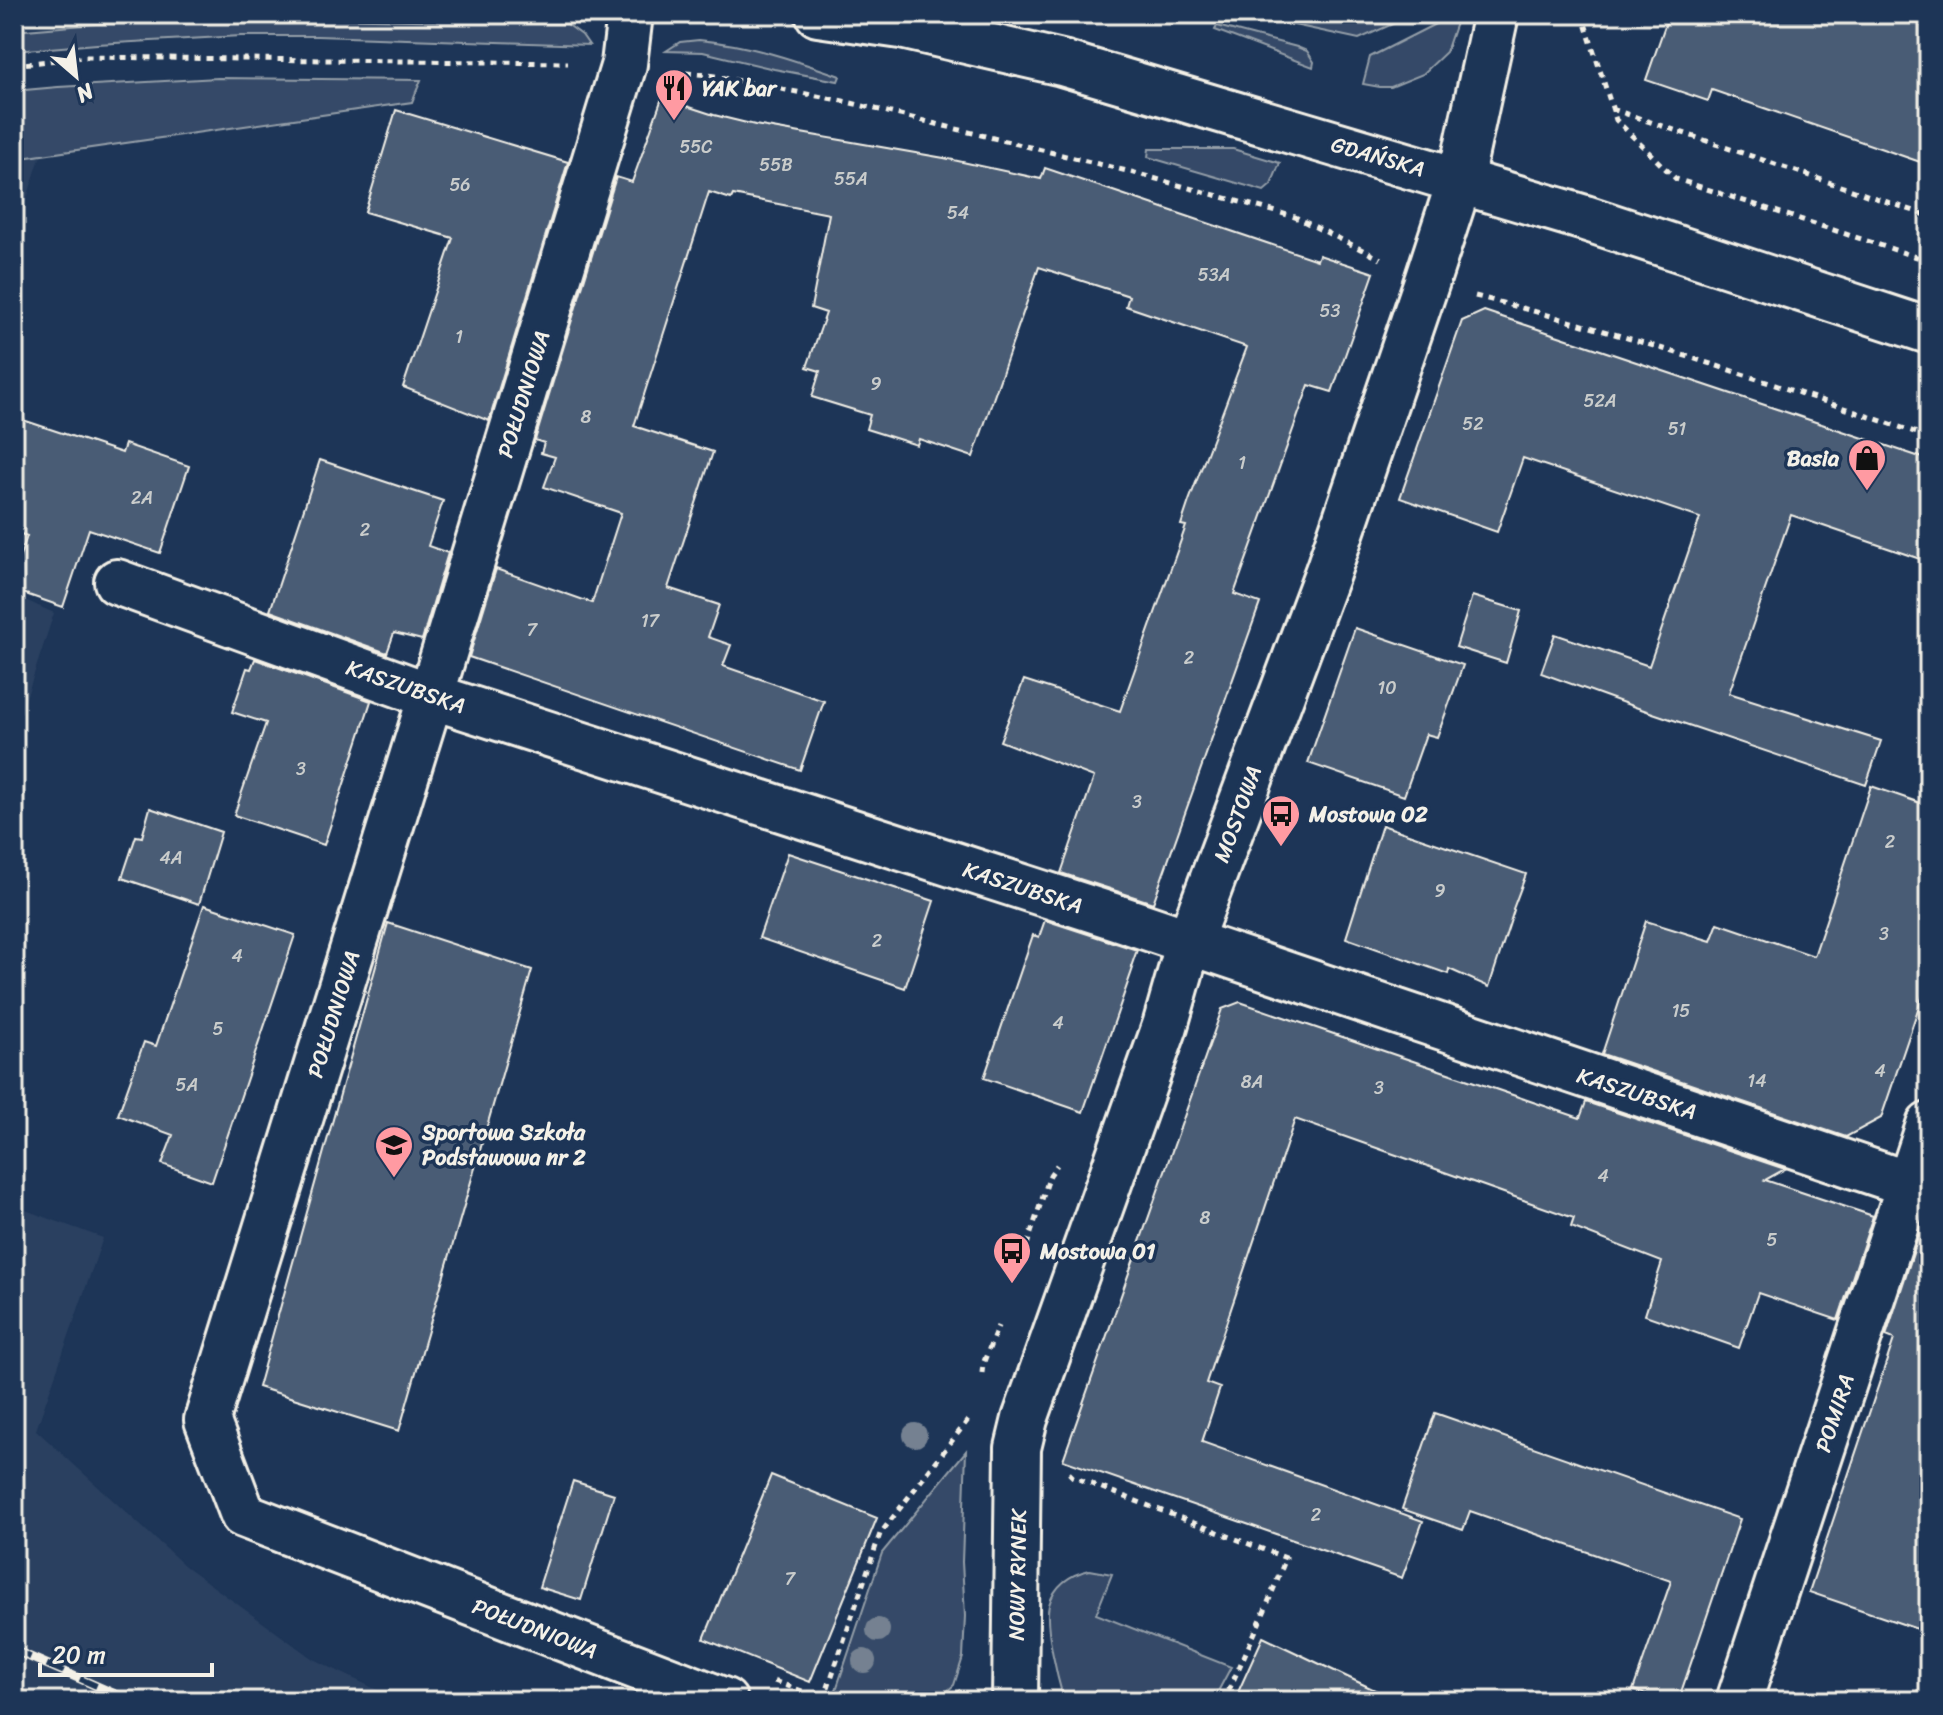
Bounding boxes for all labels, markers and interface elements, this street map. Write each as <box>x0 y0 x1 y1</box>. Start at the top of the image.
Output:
north arrow <box>36 36 116 116</box>
restaurant icon: YAK bar <box>653 67 695 122</box>
place label: YAK bar <box>702 69 778 108</box>
text: N <box>69 72 102 114</box>
street label: GDAŃSKA <box>1326 125 1429 188</box>
house number: 55C <box>679 131 713 163</box>
house number: 55B <box>759 149 793 181</box>
house number: 55A <box>834 163 868 195</box>
house number: 56 <box>449 169 471 201</box>
house number: 54 <box>947 197 969 229</box>
house number: 53A <box>1198 259 1230 291</box>
house number: 53 <box>1320 295 1341 327</box>
house number: 1 <box>455 321 463 353</box>
street label: POŁUDNIOWA <box>486 326 561 463</box>
house number: 9 <box>870 368 882 400</box>
house number: 52A <box>1583 385 1617 417</box>
house number: 8 <box>581 401 592 433</box>
house number: 52 <box>1462 408 1484 440</box>
house number: 51 <box>1668 413 1687 445</box>
shop icon: Basia <box>1846 437 1888 492</box>
place label: Basia <box>1787 439 1840 478</box>
house number: 1 <box>1238 447 1246 479</box>
house number: 2A <box>131 482 153 514</box>
house number: 2 <box>360 514 370 546</box>
house number: 17 <box>641 605 661 637</box>
house number: 7 <box>527 614 539 646</box>
house number: 2 <box>1184 642 1194 674</box>
street label: KASZUBSKA <box>341 648 471 725</box>
house number: 10 <box>1377 672 1397 704</box>
house number: 3 <box>296 753 306 785</box>
street label: MOSTOWA <box>1202 760 1273 868</box>
house number: 3 <box>1132 786 1142 818</box>
bus stop icon: Mostowa 02 <box>1260 793 1302 848</box>
place label: Mostowa 02 <box>1308 795 1428 834</box>
house number: 2 <box>1885 826 1895 858</box>
house number: 4A <box>159 842 183 874</box>
street label: KASZUBSKA <box>958 850 1088 925</box>
house number: 9 <box>1434 875 1446 907</box>
house number: 3 <box>1879 918 1889 950</box>
house number: 2 <box>872 925 882 957</box>
house number: 4 <box>231 940 243 972</box>
street label: POŁUDNIOWA <box>296 946 371 1083</box>
house number: 15 <box>1672 995 1690 1027</box>
house number: 4 <box>1052 1007 1064 1039</box>
house number: 5 <box>213 1013 224 1045</box>
house number: 4 <box>1874 1055 1886 1087</box>
street label: KASZUBSKA <box>1572 1056 1702 1131</box>
house number: 14 <box>1748 1065 1766 1097</box>
house number: 8A <box>1241 1066 1263 1098</box>
house number: 5A <box>176 1069 198 1101</box>
house number: 3 <box>1374 1072 1384 1104</box>
place label: Sportowa Szkoła Podstawowa nr 2 <box>421 1113 586 1177</box>
school or university icon: Sportowa Szkoła Podstawowa nr 2 <box>373 1124 415 1179</box>
house number: 4 <box>1597 1160 1609 1192</box>
house number: 8 <box>1200 1202 1211 1234</box>
house number: 5 <box>1767 1224 1778 1256</box>
bus stop icon: Mostowa 01 <box>991 1230 1033 1285</box>
place label: Mostowa 01 <box>1039 1232 1156 1271</box>
street label: POMIRA <box>1803 1369 1865 1458</box>
house number: 2 <box>1311 1499 1321 1531</box>
street label: NOWY RYNEK <box>997 1507 1038 1641</box>
house number: 7 <box>785 1563 797 1595</box>
street label: POŁUDNIOWA <box>467 1587 603 1670</box>
scale bar <box>40 1627 212 1677</box>
text: 20 m <box>52 1634 106 1676</box>

